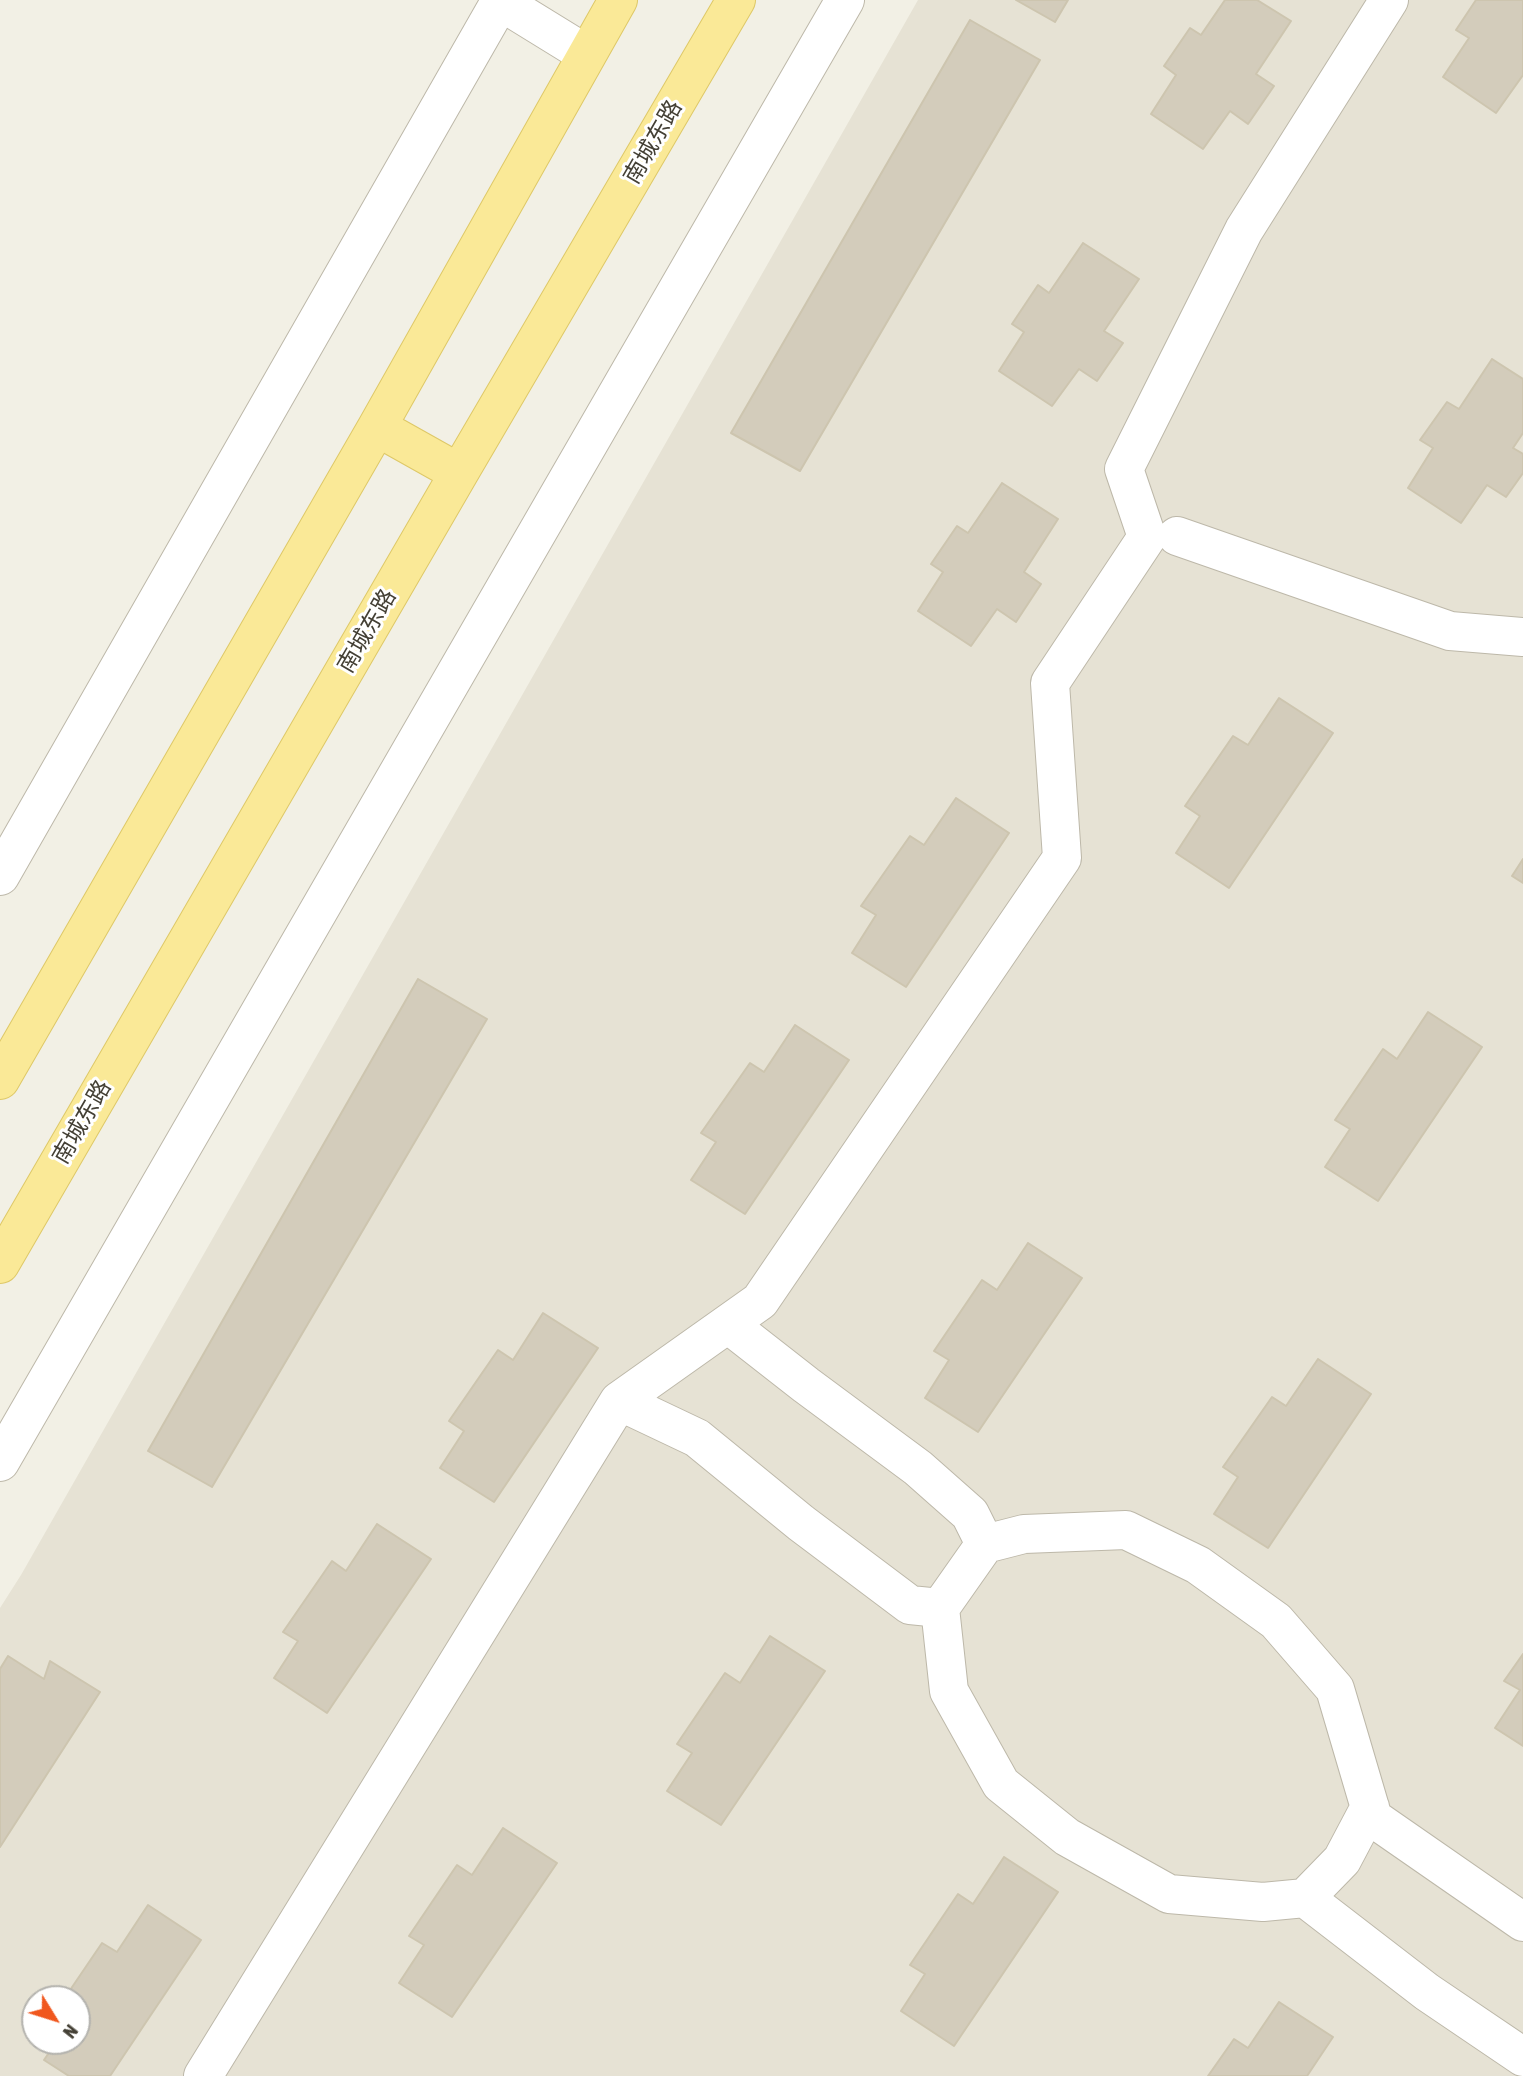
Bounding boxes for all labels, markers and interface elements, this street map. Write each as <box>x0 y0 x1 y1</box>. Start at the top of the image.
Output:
street label: 南城东路 <box>618 95 688 189</box>
street label: 南城东路 <box>332 584 402 678</box>
street label: 南城东路 <box>47 1075 117 1169</box>
north arrow <box>21 1985 91 2055</box>
text: N <box>59 2021 83 2043</box>

